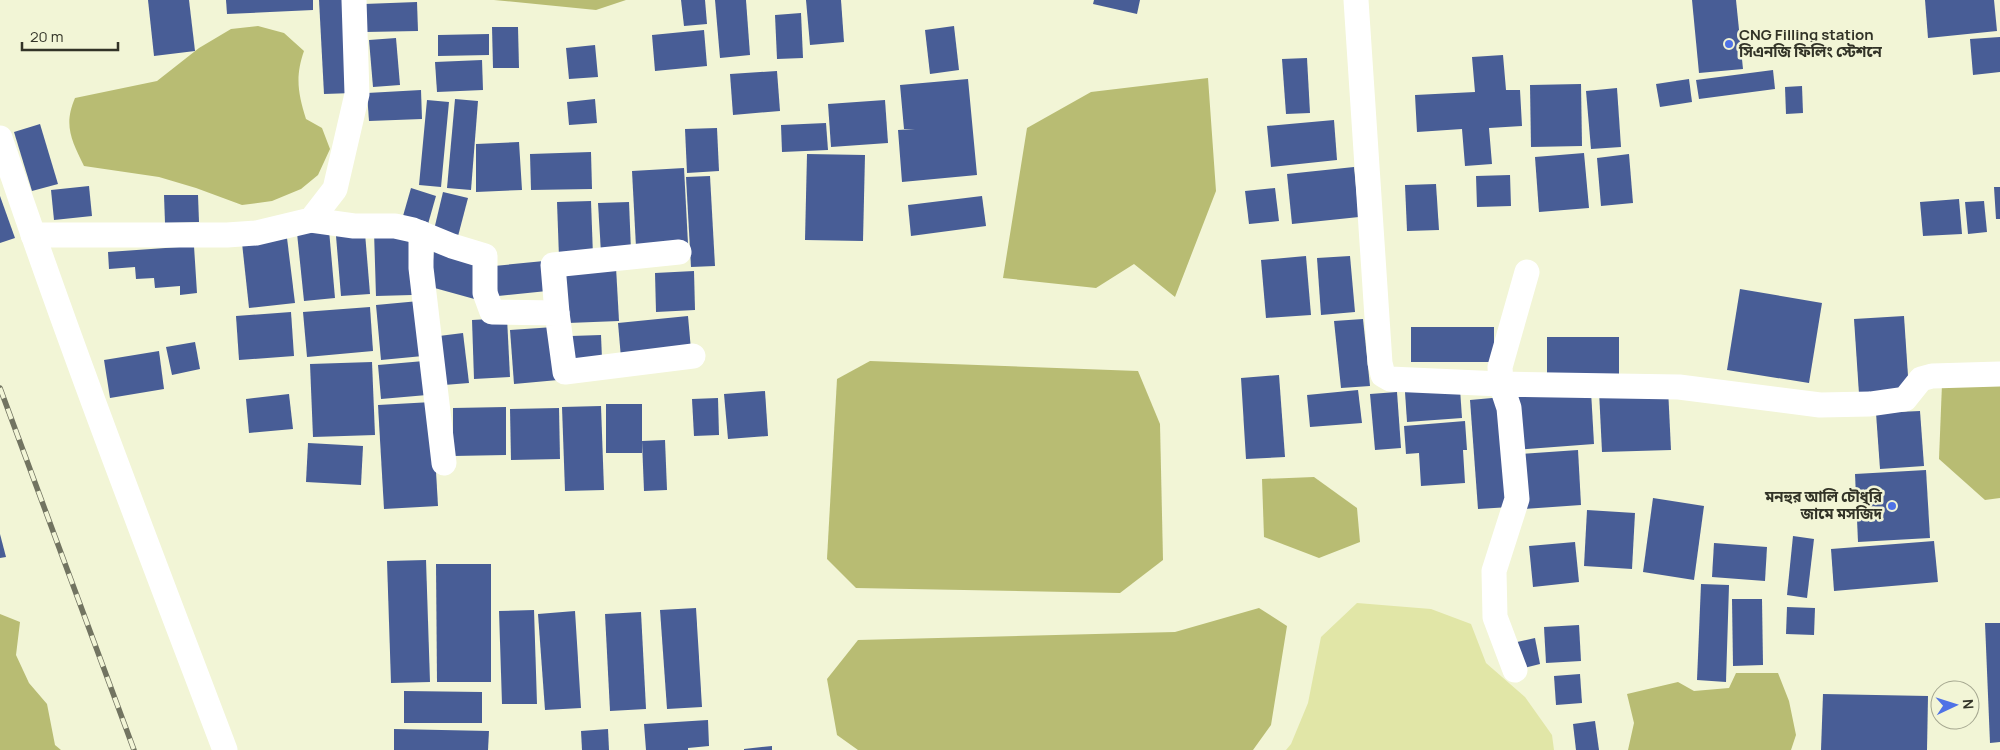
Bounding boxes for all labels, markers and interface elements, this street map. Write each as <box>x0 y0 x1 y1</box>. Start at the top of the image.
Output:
scale bar <box>22 20 119 52</box>
place label: CNG Filling station সিএনজি ফিলিং স্টেশনে <box>1738 24 1882 62</box>
text: 20 m <box>30 26 63 47</box>
marker: CNG Filling station সিএনজি ফিলিং স্টেশনে <box>1723 38 1735 50</box>
place label: মনহুর আলি চৌধুরি জামে মসজিদ <box>1764 486 1883 524</box>
marker: মনহুর আলি চৌধুরি জামে মসজিদ <box>1886 500 1898 512</box>
north arrow <box>1930 680 1980 730</box>
text: N <box>1959 698 1978 710</box>

